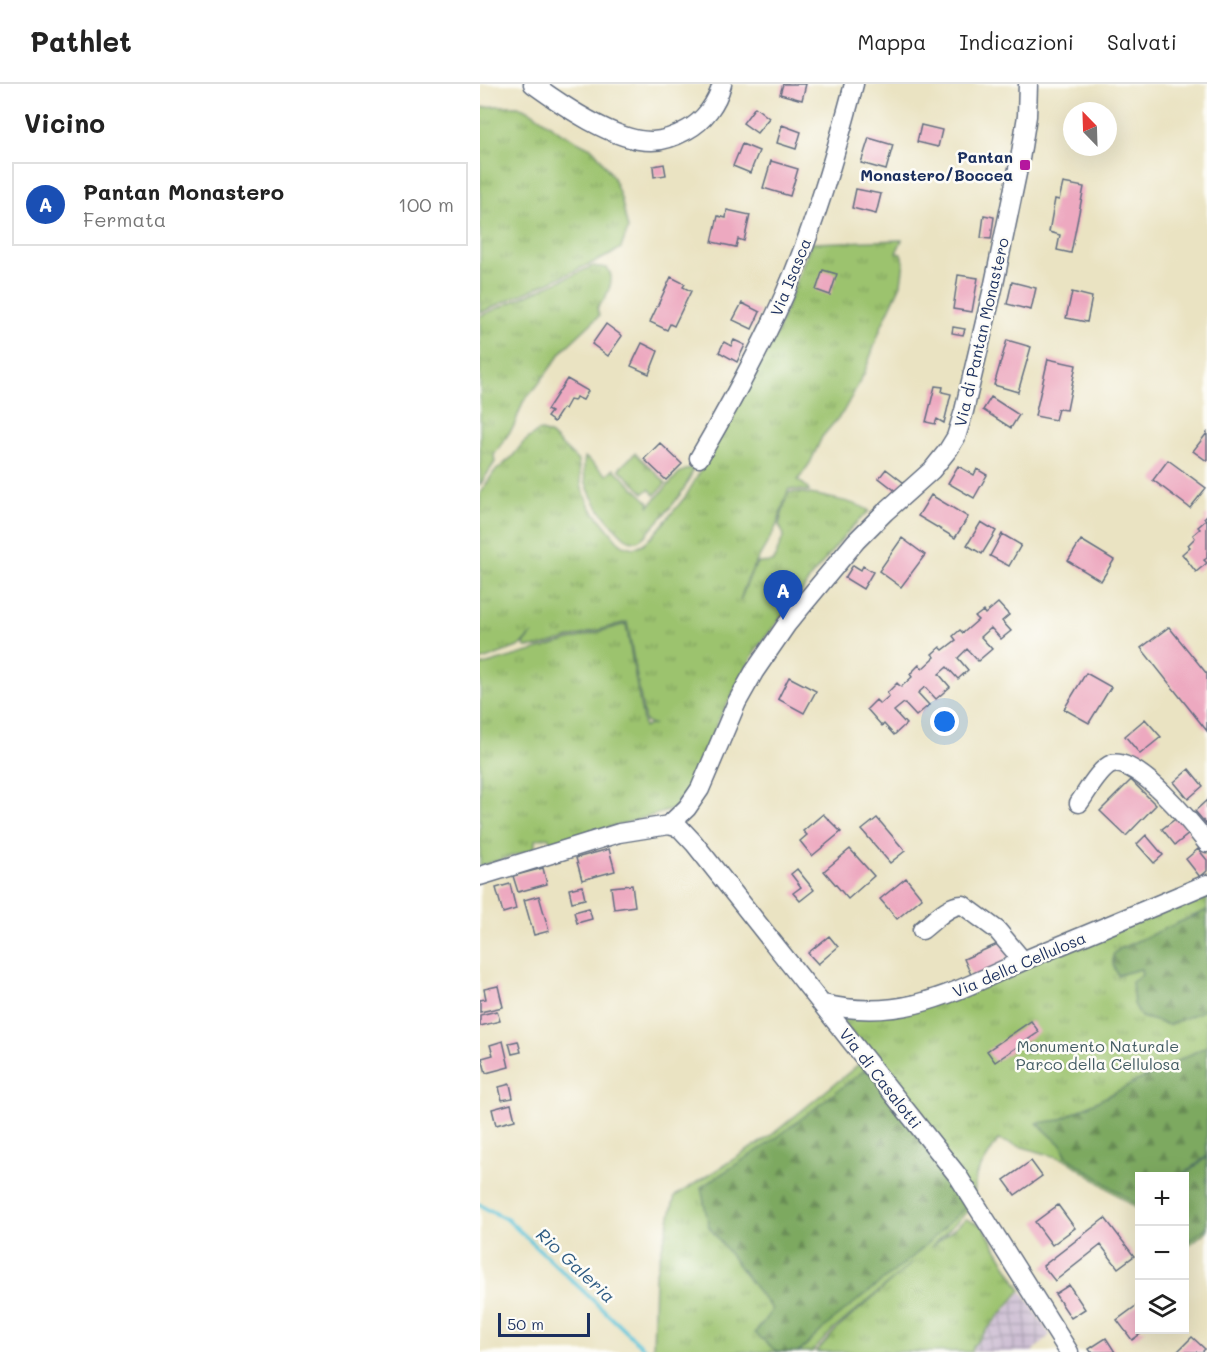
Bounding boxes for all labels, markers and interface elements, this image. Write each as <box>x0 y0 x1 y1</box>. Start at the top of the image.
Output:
text: Pathlet <box>30 23 132 59</box>
text: Mappa <box>858 28 926 55</box>
text: Indicazioni <box>959 28 1074 55</box>
text: Salvati <box>1107 28 1177 55</box>
north arrow <box>1063 102 1117 156</box>
text: Vicino <box>24 106 105 140</box>
place label: Pantan Monastero/Boccea <box>860 146 1013 185</box>
marker: Pantan Monastero/Boccea <box>1018 158 1032 172</box>
text: Pantan Monastero <box>83 177 284 206</box>
text: A <box>39 191 52 217</box>
text: 100 m <box>398 191 454 217</box>
text: Fermata <box>83 206 166 232</box>
street label: Via Isasca <box>765 235 815 319</box>
street label: Via di Pantan Monastero <box>949 235 1013 429</box>
pin: A <box>764 570 802 620</box>
your location <box>930 707 959 736</box>
street label: Via della Cellulosa <box>949 926 1089 1002</box>
street label: Via di Casalotti <box>835 1023 927 1133</box>
park label: Monumento Naturale Parco della Cellulosa <box>1016 1035 1180 1074</box>
map controls <box>1135 1172 1189 1334</box>
button: + <box>1135 1172 1189 1226</box>
water label: Rio Galeria <box>531 1222 621 1308</box>
button: − <box>1135 1226 1189 1280</box>
button: layers <box>1135 1280 1189 1334</box>
scale bar <box>498 1310 590 1338</box>
text: 50 m <box>507 1313 544 1334</box>

